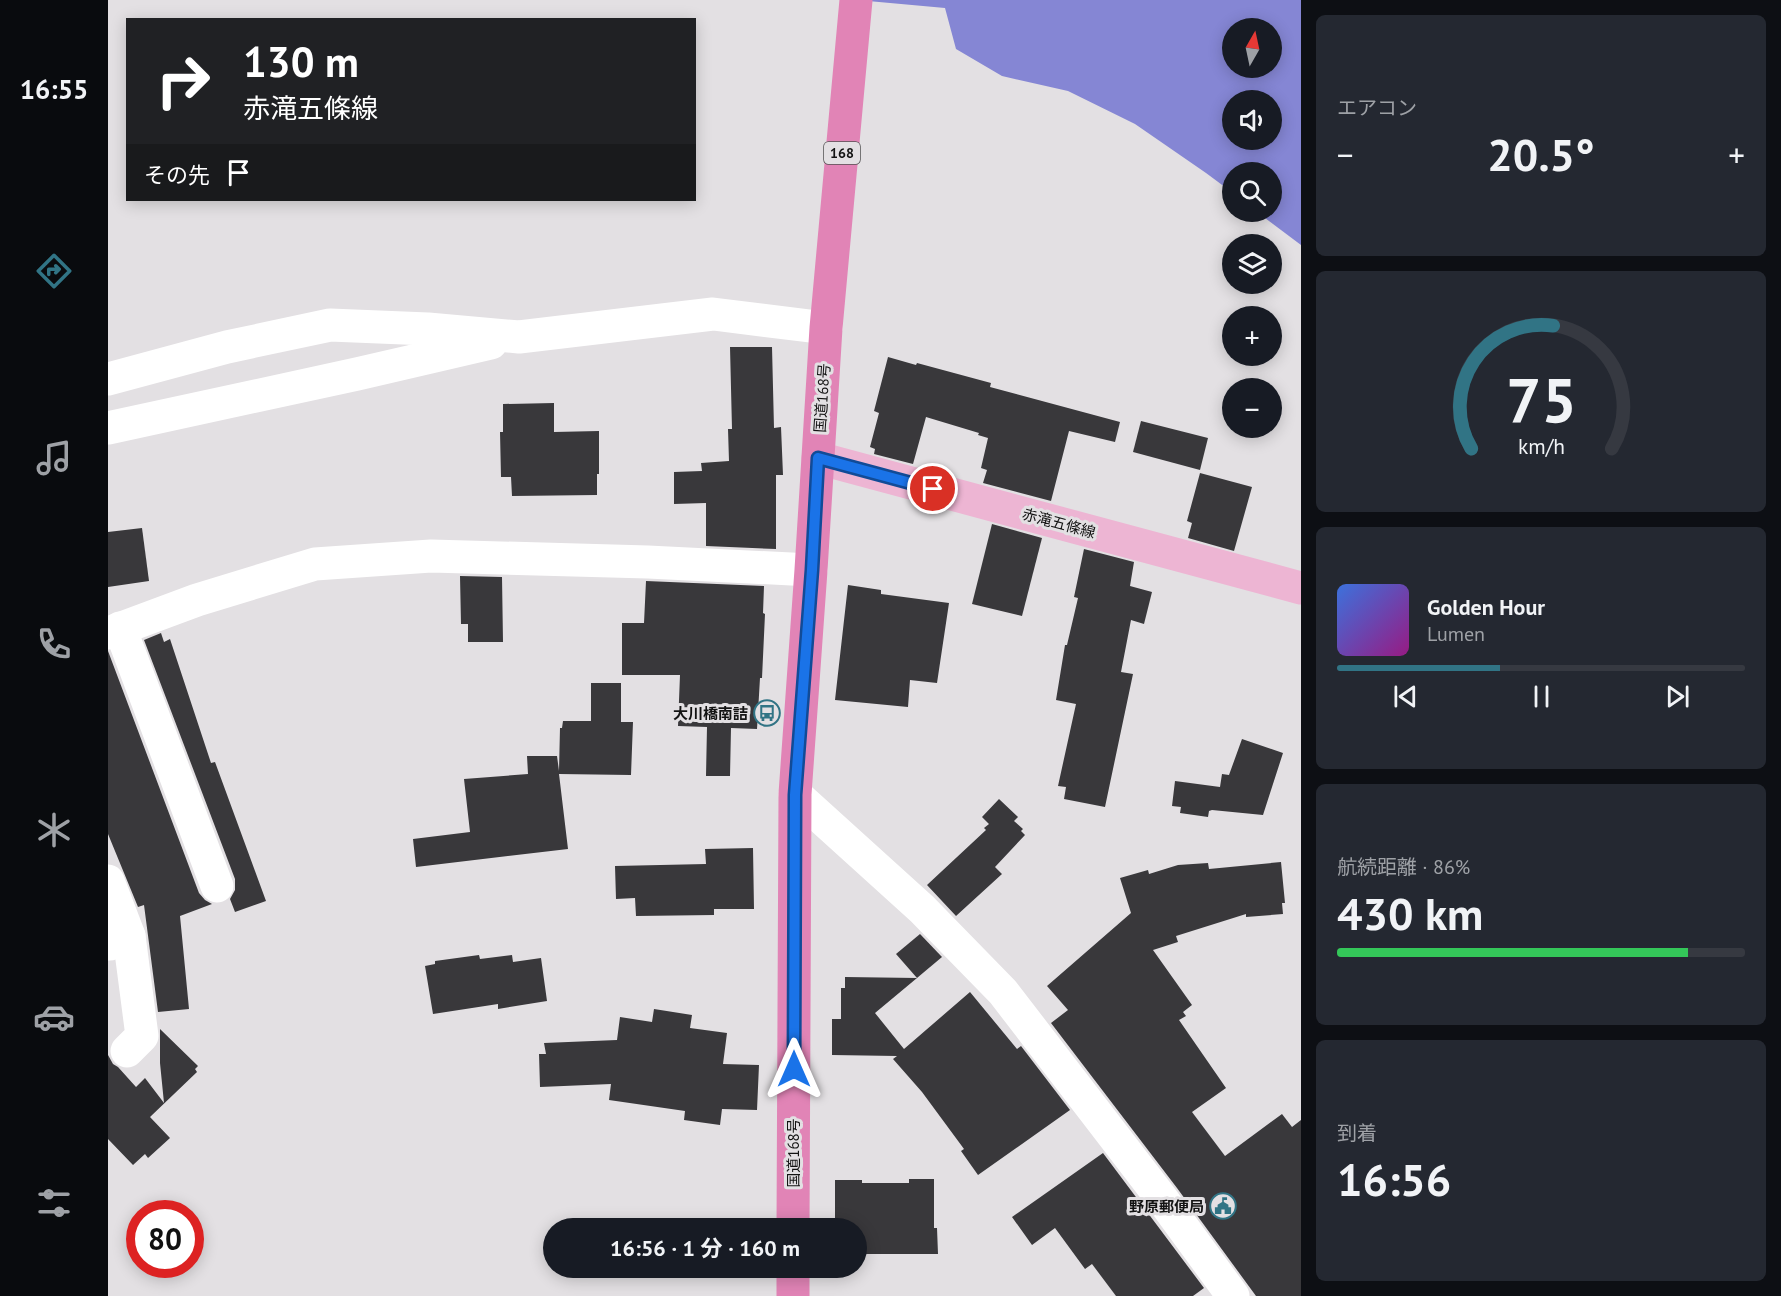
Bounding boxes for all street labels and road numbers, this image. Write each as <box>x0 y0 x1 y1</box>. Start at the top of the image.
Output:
road number: 168 <box>824 142 860 164</box>
street label: 国道168号 <box>810 363 834 433</box>
street label: 赤滝五條線 <box>1020 504 1098 542</box>
street label: 国道168号 <box>784 1118 803 1188</box>

